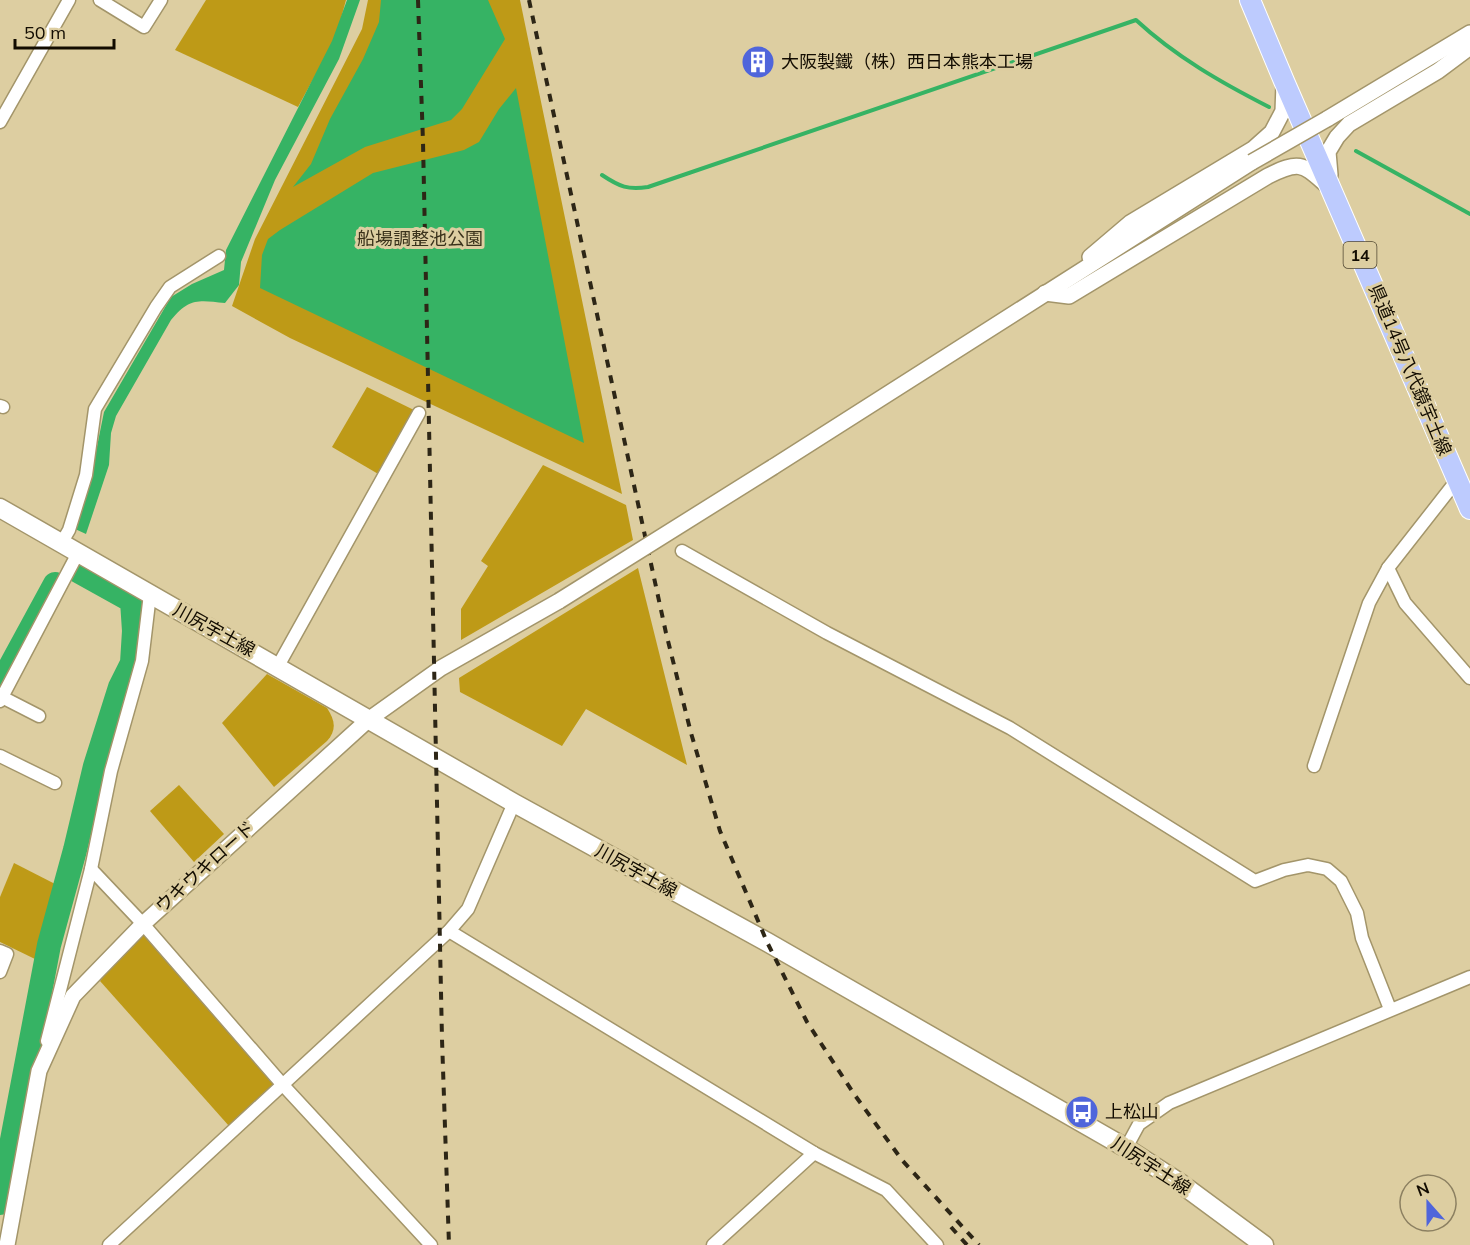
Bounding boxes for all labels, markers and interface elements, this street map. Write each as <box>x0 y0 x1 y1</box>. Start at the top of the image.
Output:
scale bar <box>15 12 114 50</box>
text: 50 m <box>24 21 66 44</box>
building icon: 大阪製鐵（株）西日本熊本工場 <box>740 44 776 80</box>
place label: 大阪製鐵（株）西日本熊本工場 <box>781 50 1033 73</box>
park label: 船場調整池公園 <box>357 227 483 250</box>
road number: 14 <box>1344 242 1376 268</box>
street label: 県道14号八代鏡宇土線 <box>1364 281 1457 459</box>
street label: 川尻宇土線 <box>169 598 259 661</box>
street label: ウキウキロード <box>150 816 259 917</box>
street label: 川尻宇土線 <box>591 839 681 902</box>
bus stop icon: 上松山 <box>1064 1094 1100 1130</box>
place label: 上松山 <box>1105 1100 1159 1123</box>
street label: 川尻宇土線 <box>1107 1131 1195 1200</box>
north arrow <box>1398 1173 1458 1233</box>
text: N <box>1413 1177 1432 1200</box>

